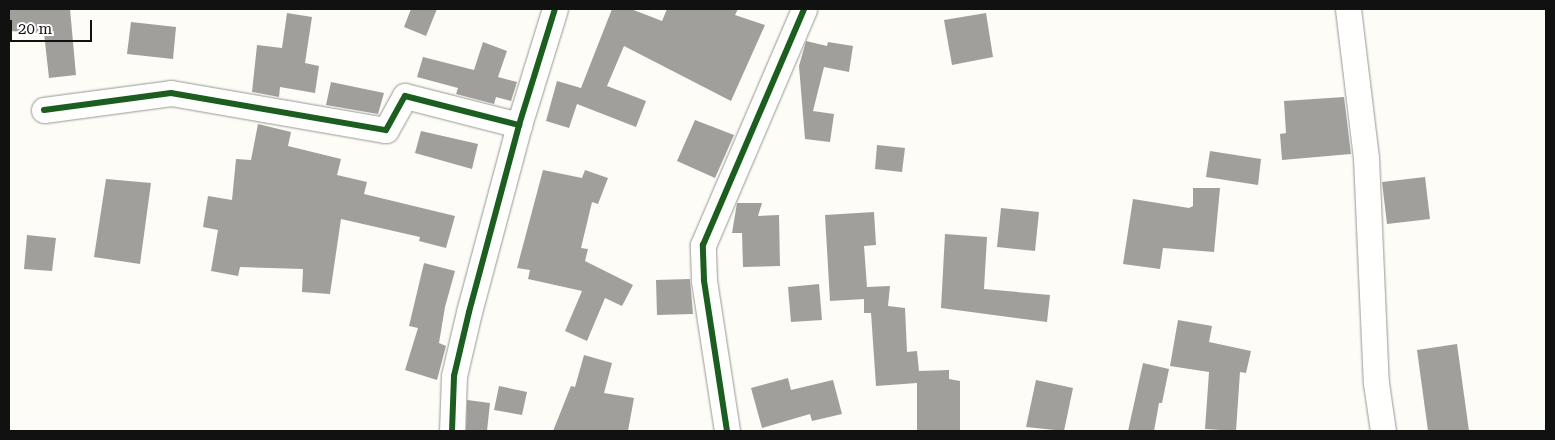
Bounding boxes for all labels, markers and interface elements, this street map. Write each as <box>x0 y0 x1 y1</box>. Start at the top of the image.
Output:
scale bar <box>12 10 95 42</box>
text: 20 m <box>18 20 52 38</box>

